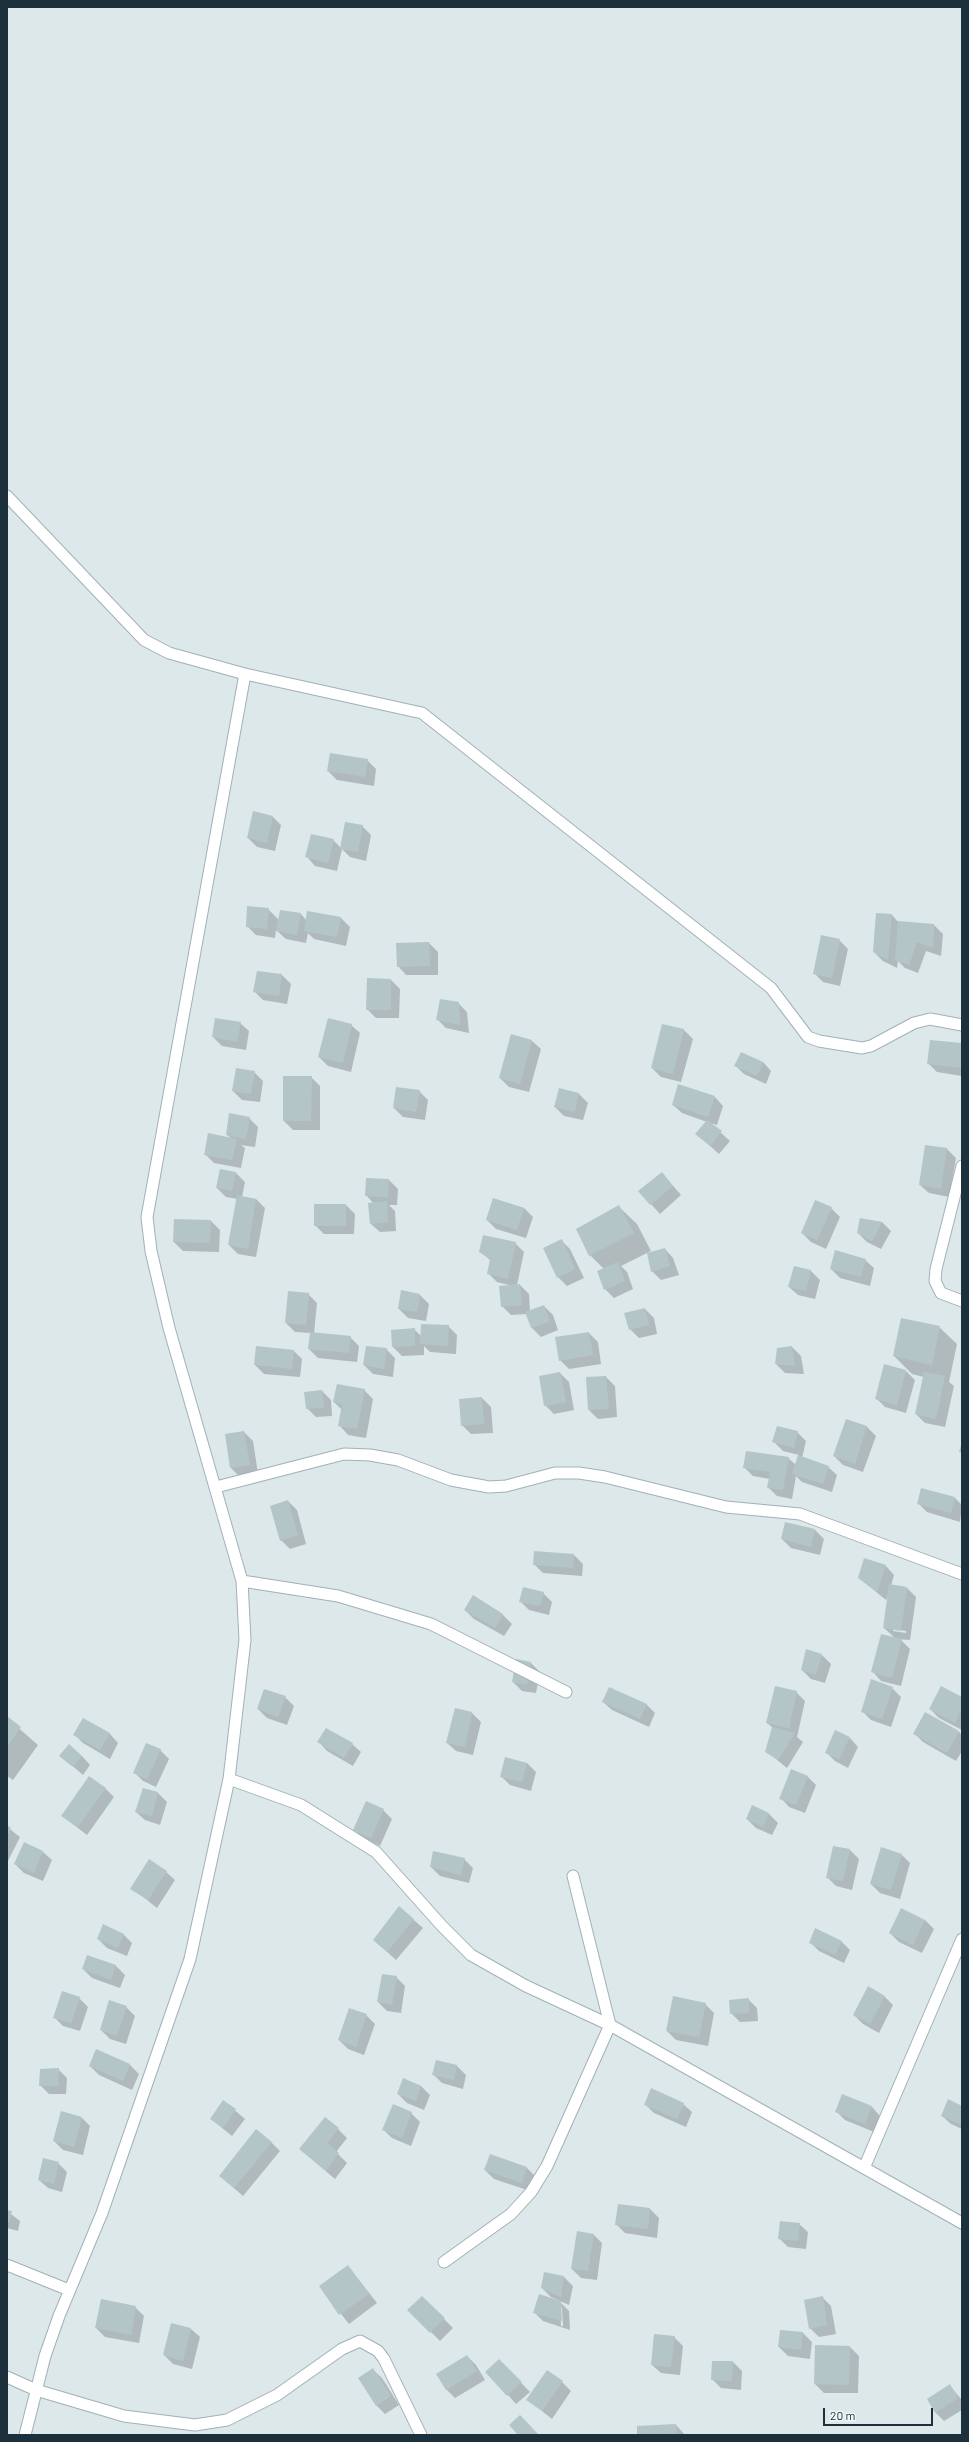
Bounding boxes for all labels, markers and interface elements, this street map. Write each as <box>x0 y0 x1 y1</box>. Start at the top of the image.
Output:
scale bar <box>825 2400 935 2426</box>
text: 20 m <box>830 2408 856 2422</box>

